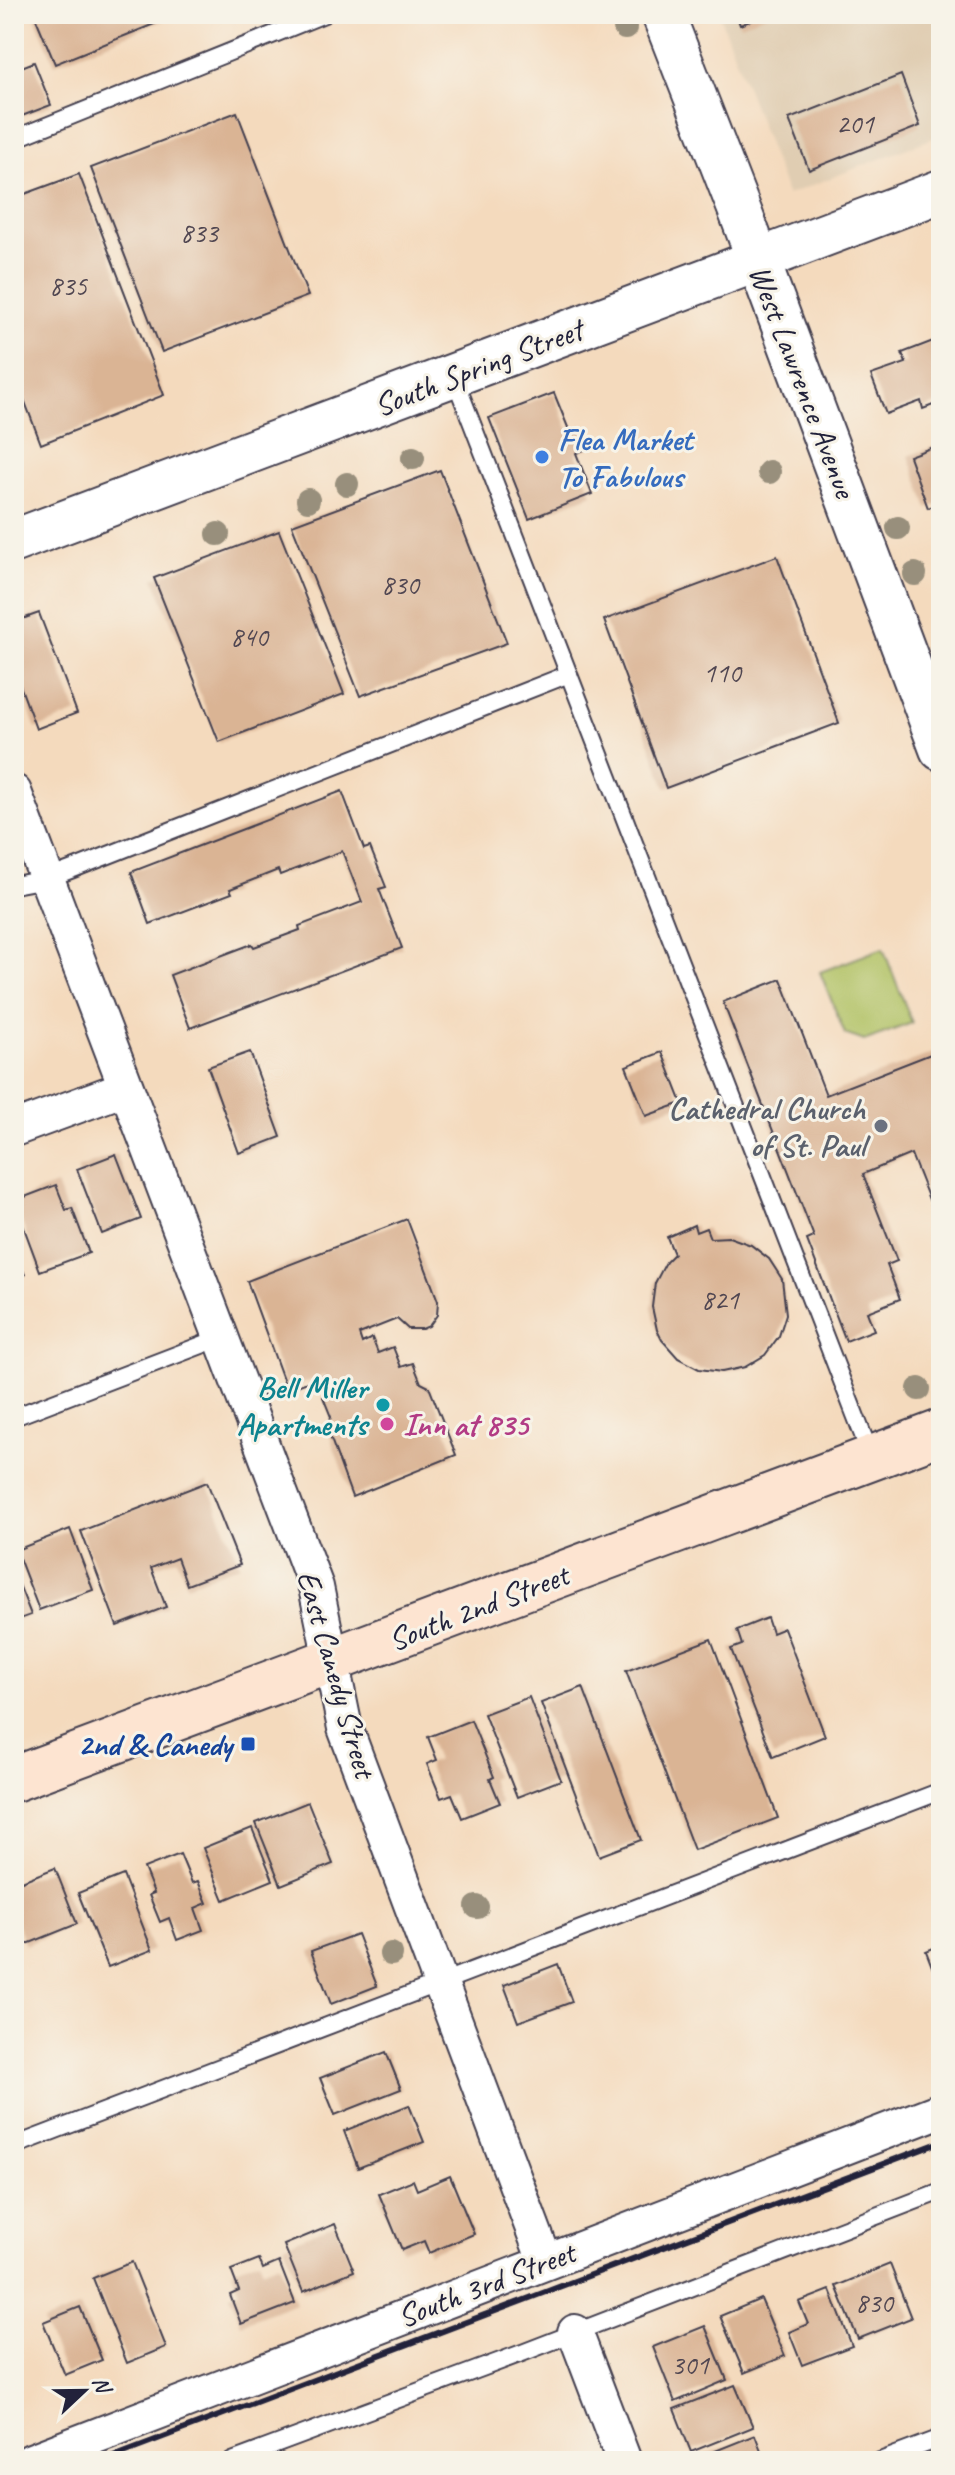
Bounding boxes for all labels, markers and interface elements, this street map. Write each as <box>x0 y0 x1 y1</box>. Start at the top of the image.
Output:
house number: 201 <box>836 106 875 141</box>
house number: 833 <box>180 215 220 250</box>
street label: West Lawrence Avenue <box>739 259 867 506</box>
house number: 835 <box>49 268 88 303</box>
street label: South Spring Street <box>368 307 592 426</box>
place label: Flea Market To Fabulous <box>558 419 696 497</box>
marker: Flea Market To Fabulous <box>533 448 551 466</box>
house number: 830 <box>381 567 421 602</box>
house number: 840 <box>230 619 270 654</box>
house number: 110 <box>703 655 743 690</box>
place label: Cathedral Church of St. Paul <box>668 1088 871 1166</box>
marker: Cathedral Church of St. Paul <box>872 1117 890 1135</box>
house number: 821 <box>701 1282 740 1317</box>
place label: Bell Miller Apartments <box>237 1367 370 1445</box>
marker: Bell Miller Apartments <box>374 1396 392 1414</box>
place label: Inn at 835 <box>403 1404 531 1445</box>
marker: Inn at 835 <box>378 1415 396 1433</box>
street label: South 2nd Street <box>382 1553 577 1661</box>
street label: East Canedy Street <box>287 1566 387 1786</box>
place label: 2nd & Canedy <box>78 1724 235 1765</box>
marker: 2nd & Canedy <box>239 1735 257 1753</box>
street label: South 3rd Street <box>392 2231 584 2337</box>
house number: 830 <box>855 2285 895 2320</box>
house number: 301 <box>671 2347 710 2382</box>
north arrow <box>44 2351 124 2431</box>
text: N <box>86 2372 118 2399</box>

